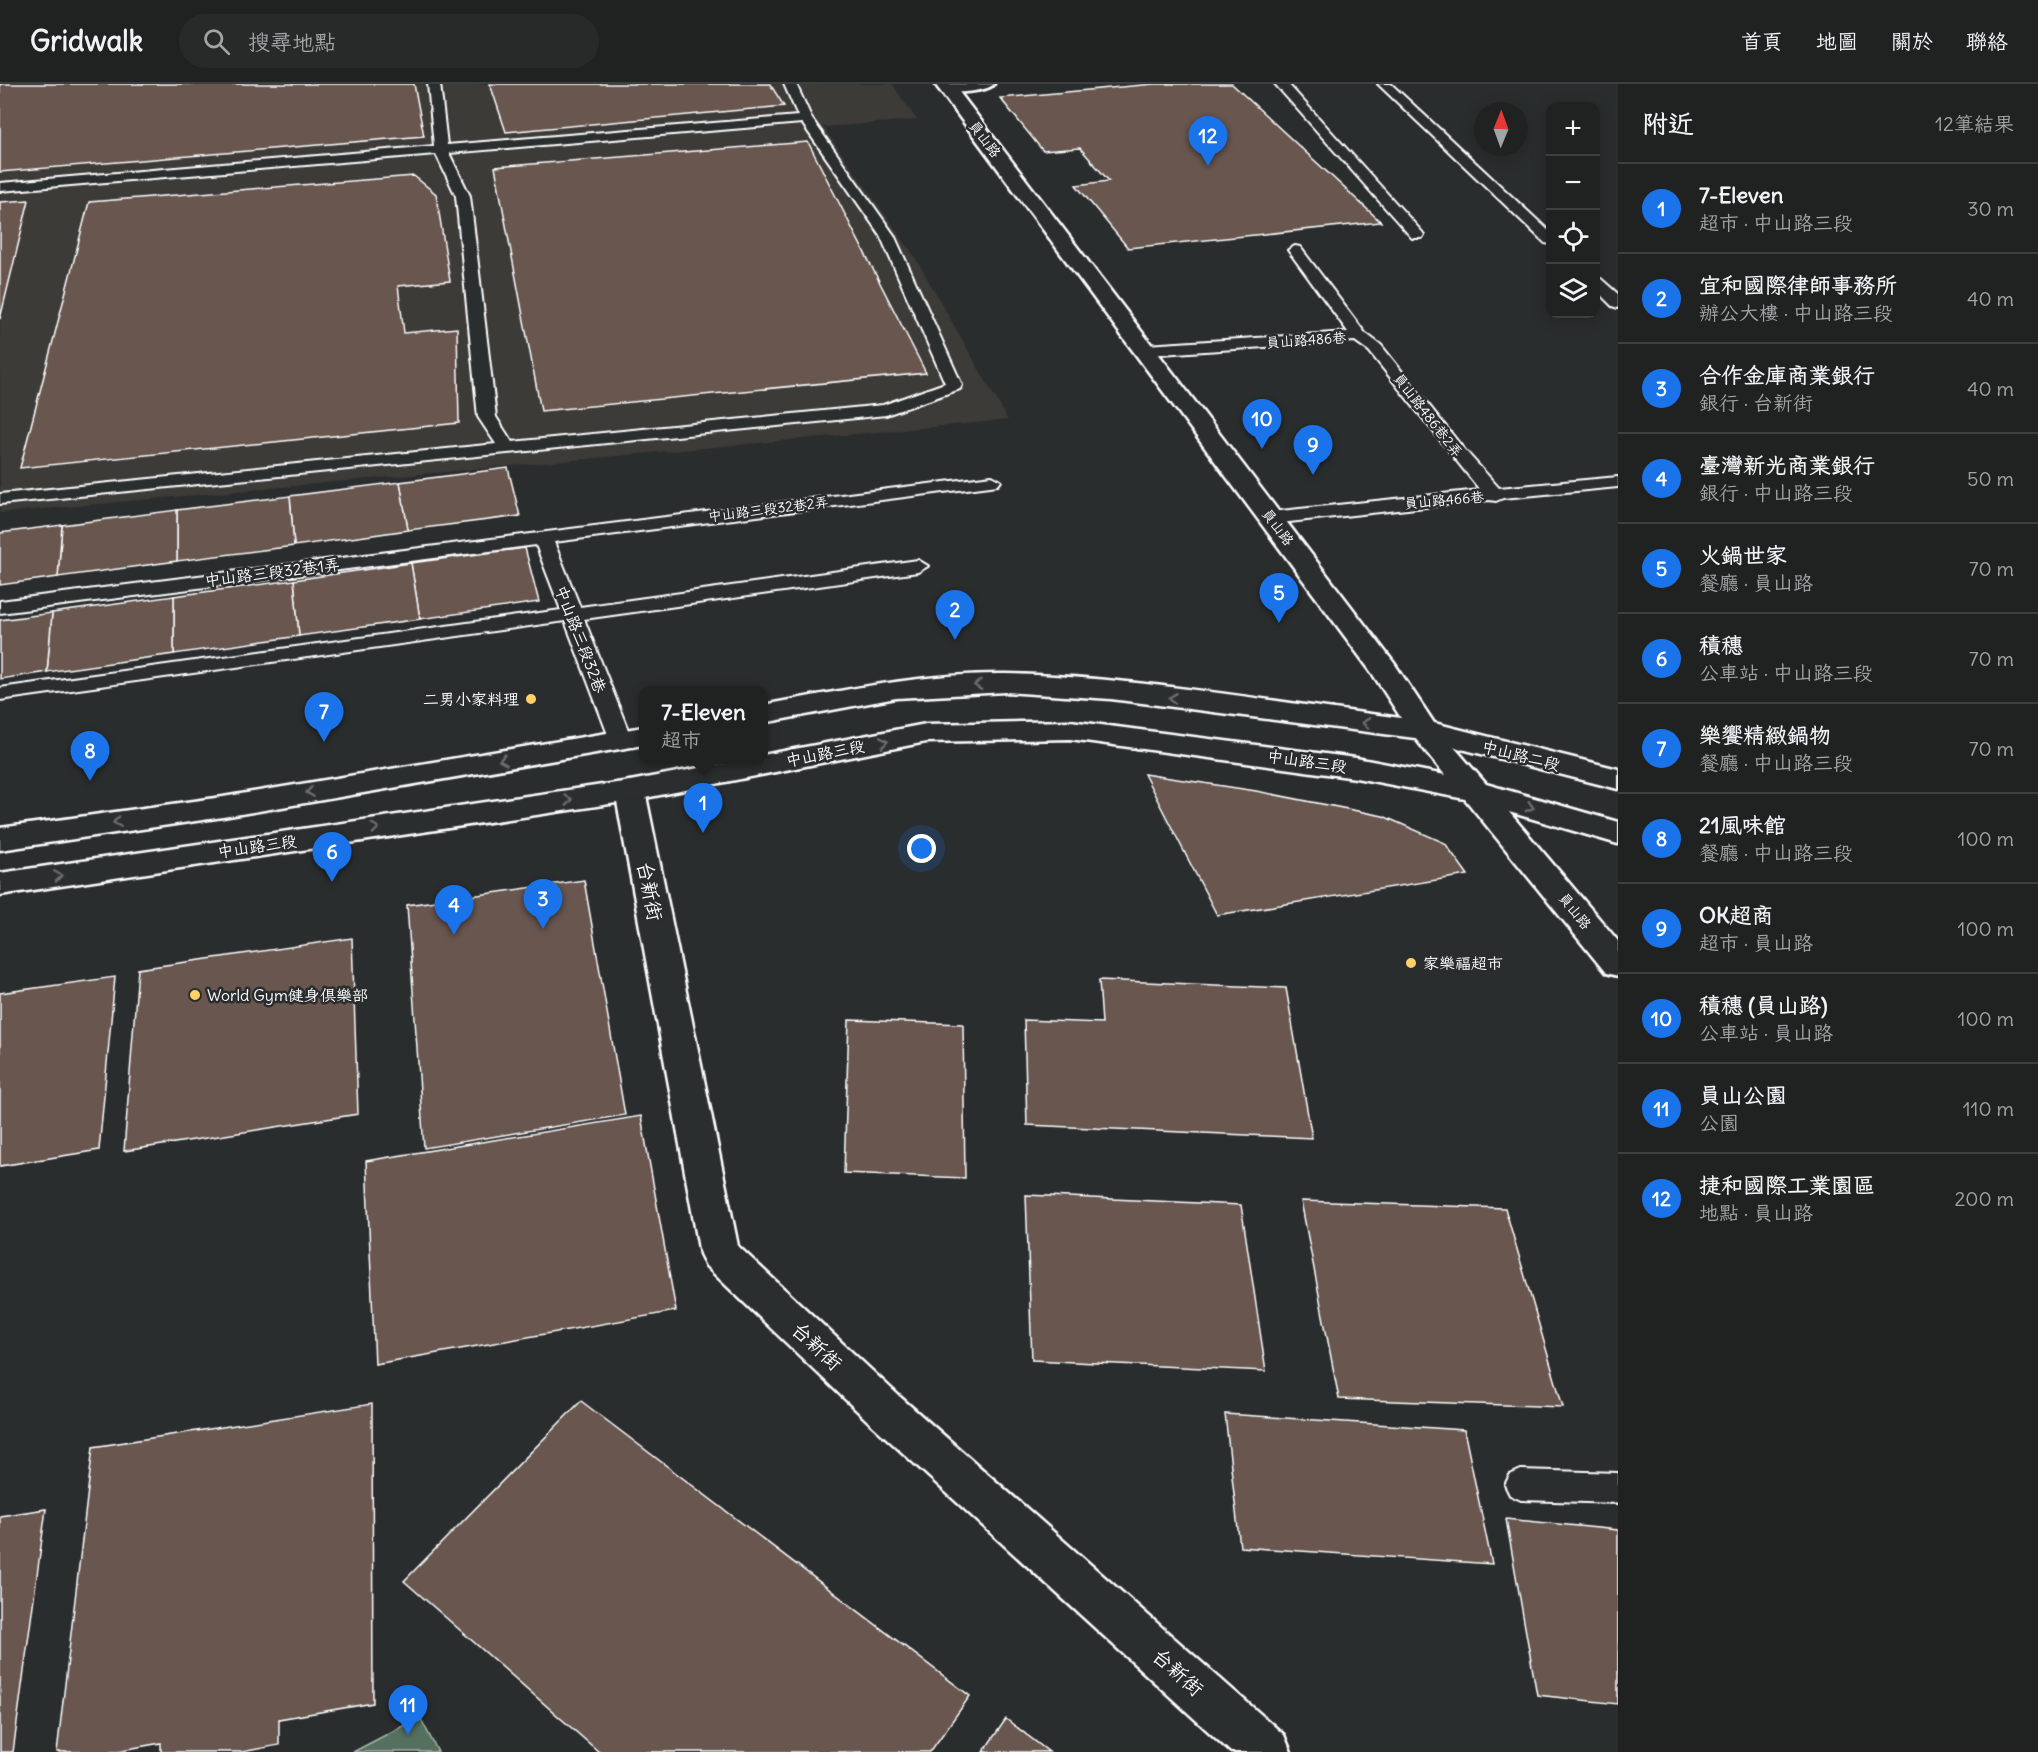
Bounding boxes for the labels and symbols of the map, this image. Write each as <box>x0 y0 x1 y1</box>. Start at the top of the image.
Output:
north arrow <box>1474 102 1528 156</box>
pin: 12 <box>1188 116 1228 166</box>
street label: 員山路 <box>965 117 1005 161</box>
street label: 員山路486巷 <box>1265 328 1348 352</box>
street label: 員山路486巷2弄 <box>1390 369 1466 461</box>
pin: 10 <box>1242 400 1282 449</box>
pin: 9 <box>1294 426 1332 475</box>
street label: 員山路466巷 <box>1403 487 1486 512</box>
street label: 中山路三段32巷2弄 <box>707 493 829 525</box>
street label: 員山路 <box>1258 505 1298 549</box>
street label: 中山路三段32巷1弄 <box>203 554 341 590</box>
pin: 5 <box>1260 574 1298 623</box>
street label: 中山路三段32巷 <box>551 582 611 696</box>
pin: 2 <box>936 590 974 640</box>
one-way arrow <box>974 678 983 691</box>
place label: 二男小家料理 <box>423 689 519 709</box>
pin: 7 <box>304 692 344 742</box>
marker: 二男小家料理 <box>524 692 538 706</box>
one-way arrow <box>1168 693 1177 705</box>
one-way arrow <box>1361 717 1371 730</box>
pin: 8 <box>70 732 110 781</box>
street label: 中山路三段 <box>784 736 866 770</box>
one-way arrow <box>879 736 889 749</box>
street label: 中山路二段 <box>1480 736 1562 774</box>
street label: 中山路三段 <box>1266 746 1348 776</box>
one-way arrow <box>498 753 508 766</box>
pin: 1 <box>684 784 722 833</box>
one-way arrow <box>305 785 315 798</box>
one-way arrow <box>564 794 573 806</box>
one-way arrow <box>1524 800 1535 812</box>
one-way arrow <box>113 815 122 827</box>
one-way arrow <box>371 823 380 835</box>
street label: 中山路三段 <box>216 831 298 861</box>
pin: 6 <box>312 832 352 882</box>
your location <box>907 834 936 863</box>
street label: 台新街 <box>632 859 668 923</box>
one-way arrow <box>53 870 62 882</box>
pin: 3 <box>524 880 562 929</box>
pin: 4 <box>434 886 474 935</box>
street label: 員山路 <box>1555 889 1595 933</box>
place label: 家樂福超市 <box>1423 953 1503 973</box>
marker: 家樂福超市 <box>1404 956 1418 970</box>
place label: World Gym健身俱樂部 <box>207 985 368 1005</box>
marker: World Gym健身俱樂部 <box>188 988 202 1002</box>
street label: 台新街 <box>787 1316 848 1375</box>
street label: 台新街 <box>1148 1642 1209 1701</box>
pin: 11 <box>388 1686 428 1735</box>

